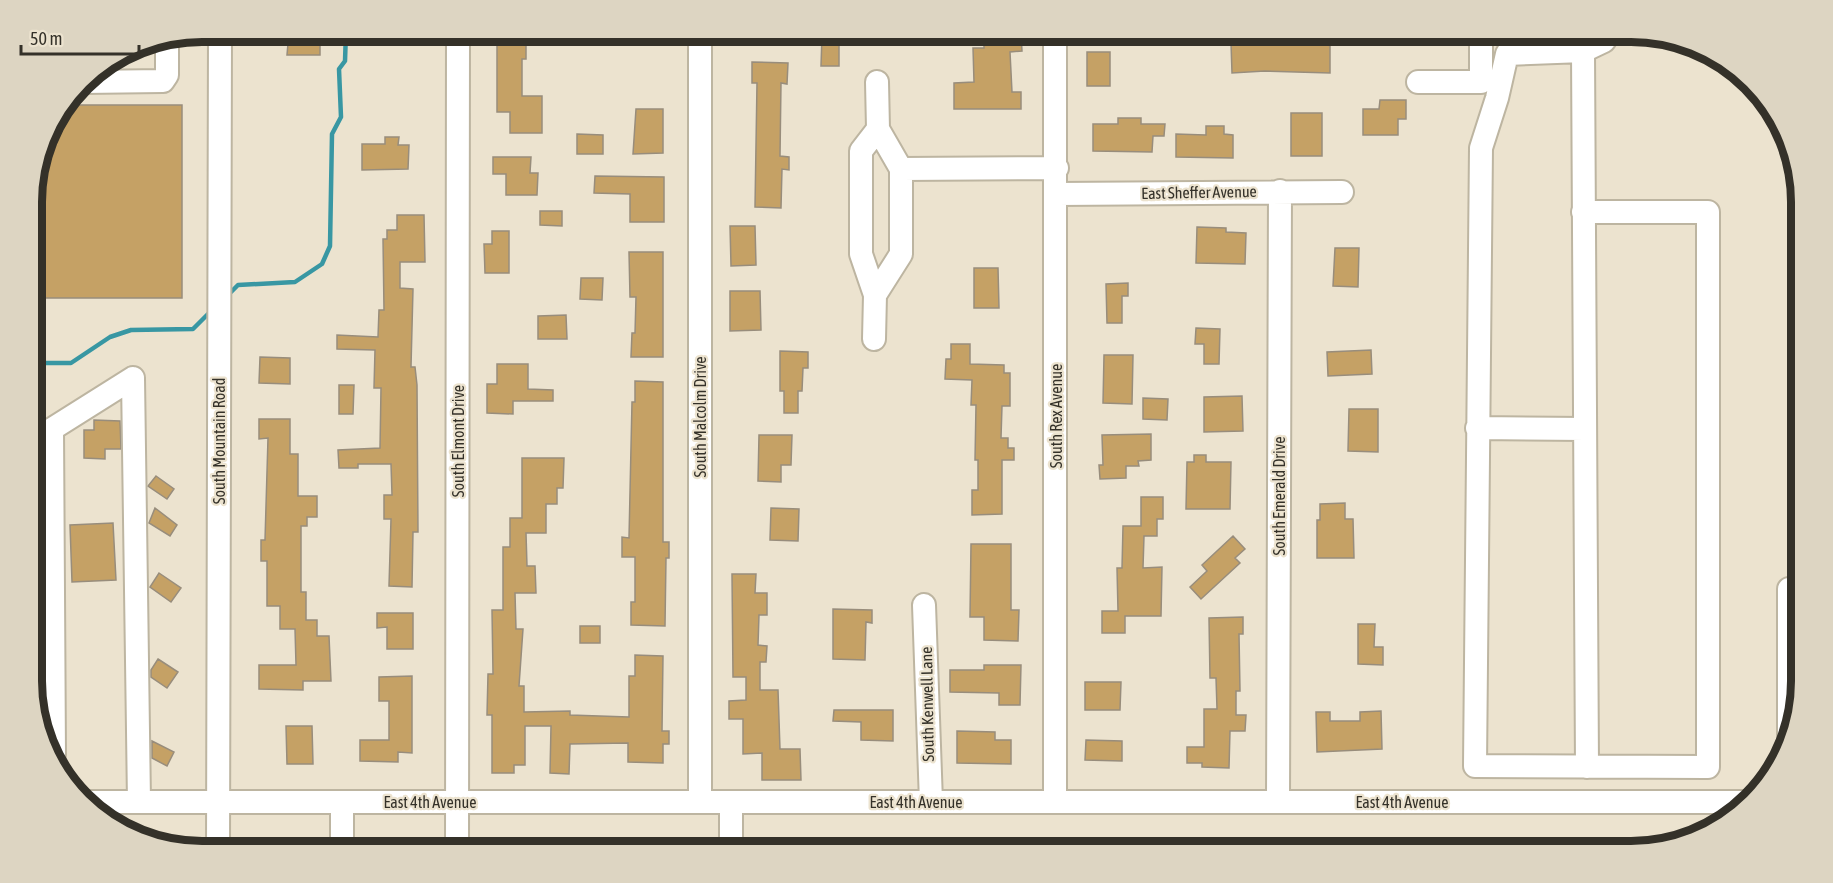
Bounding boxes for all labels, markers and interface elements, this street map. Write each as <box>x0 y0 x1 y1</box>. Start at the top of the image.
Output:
scale bar <box>21 18 140 56</box>
text: 50 m <box>30 28 62 49</box>
street label: East Sheffer Avenue <box>1141 182 1257 202</box>
street label: South Malcolm Drive <box>691 356 709 478</box>
street label: South Rex Avenue <box>1047 364 1065 468</box>
street label: South Mountain Road <box>210 378 228 504</box>
street label: South Elmont Drive <box>449 385 467 497</box>
street label: South Emerald Drive <box>1270 437 1288 555</box>
street label: South Kenwell Lane <box>917 646 937 762</box>
street label: East 4th Avenue <box>383 793 477 811</box>
street label: East 4th Avenue <box>869 793 963 811</box>
street label: East 4th Avenue <box>1355 793 1449 811</box>

